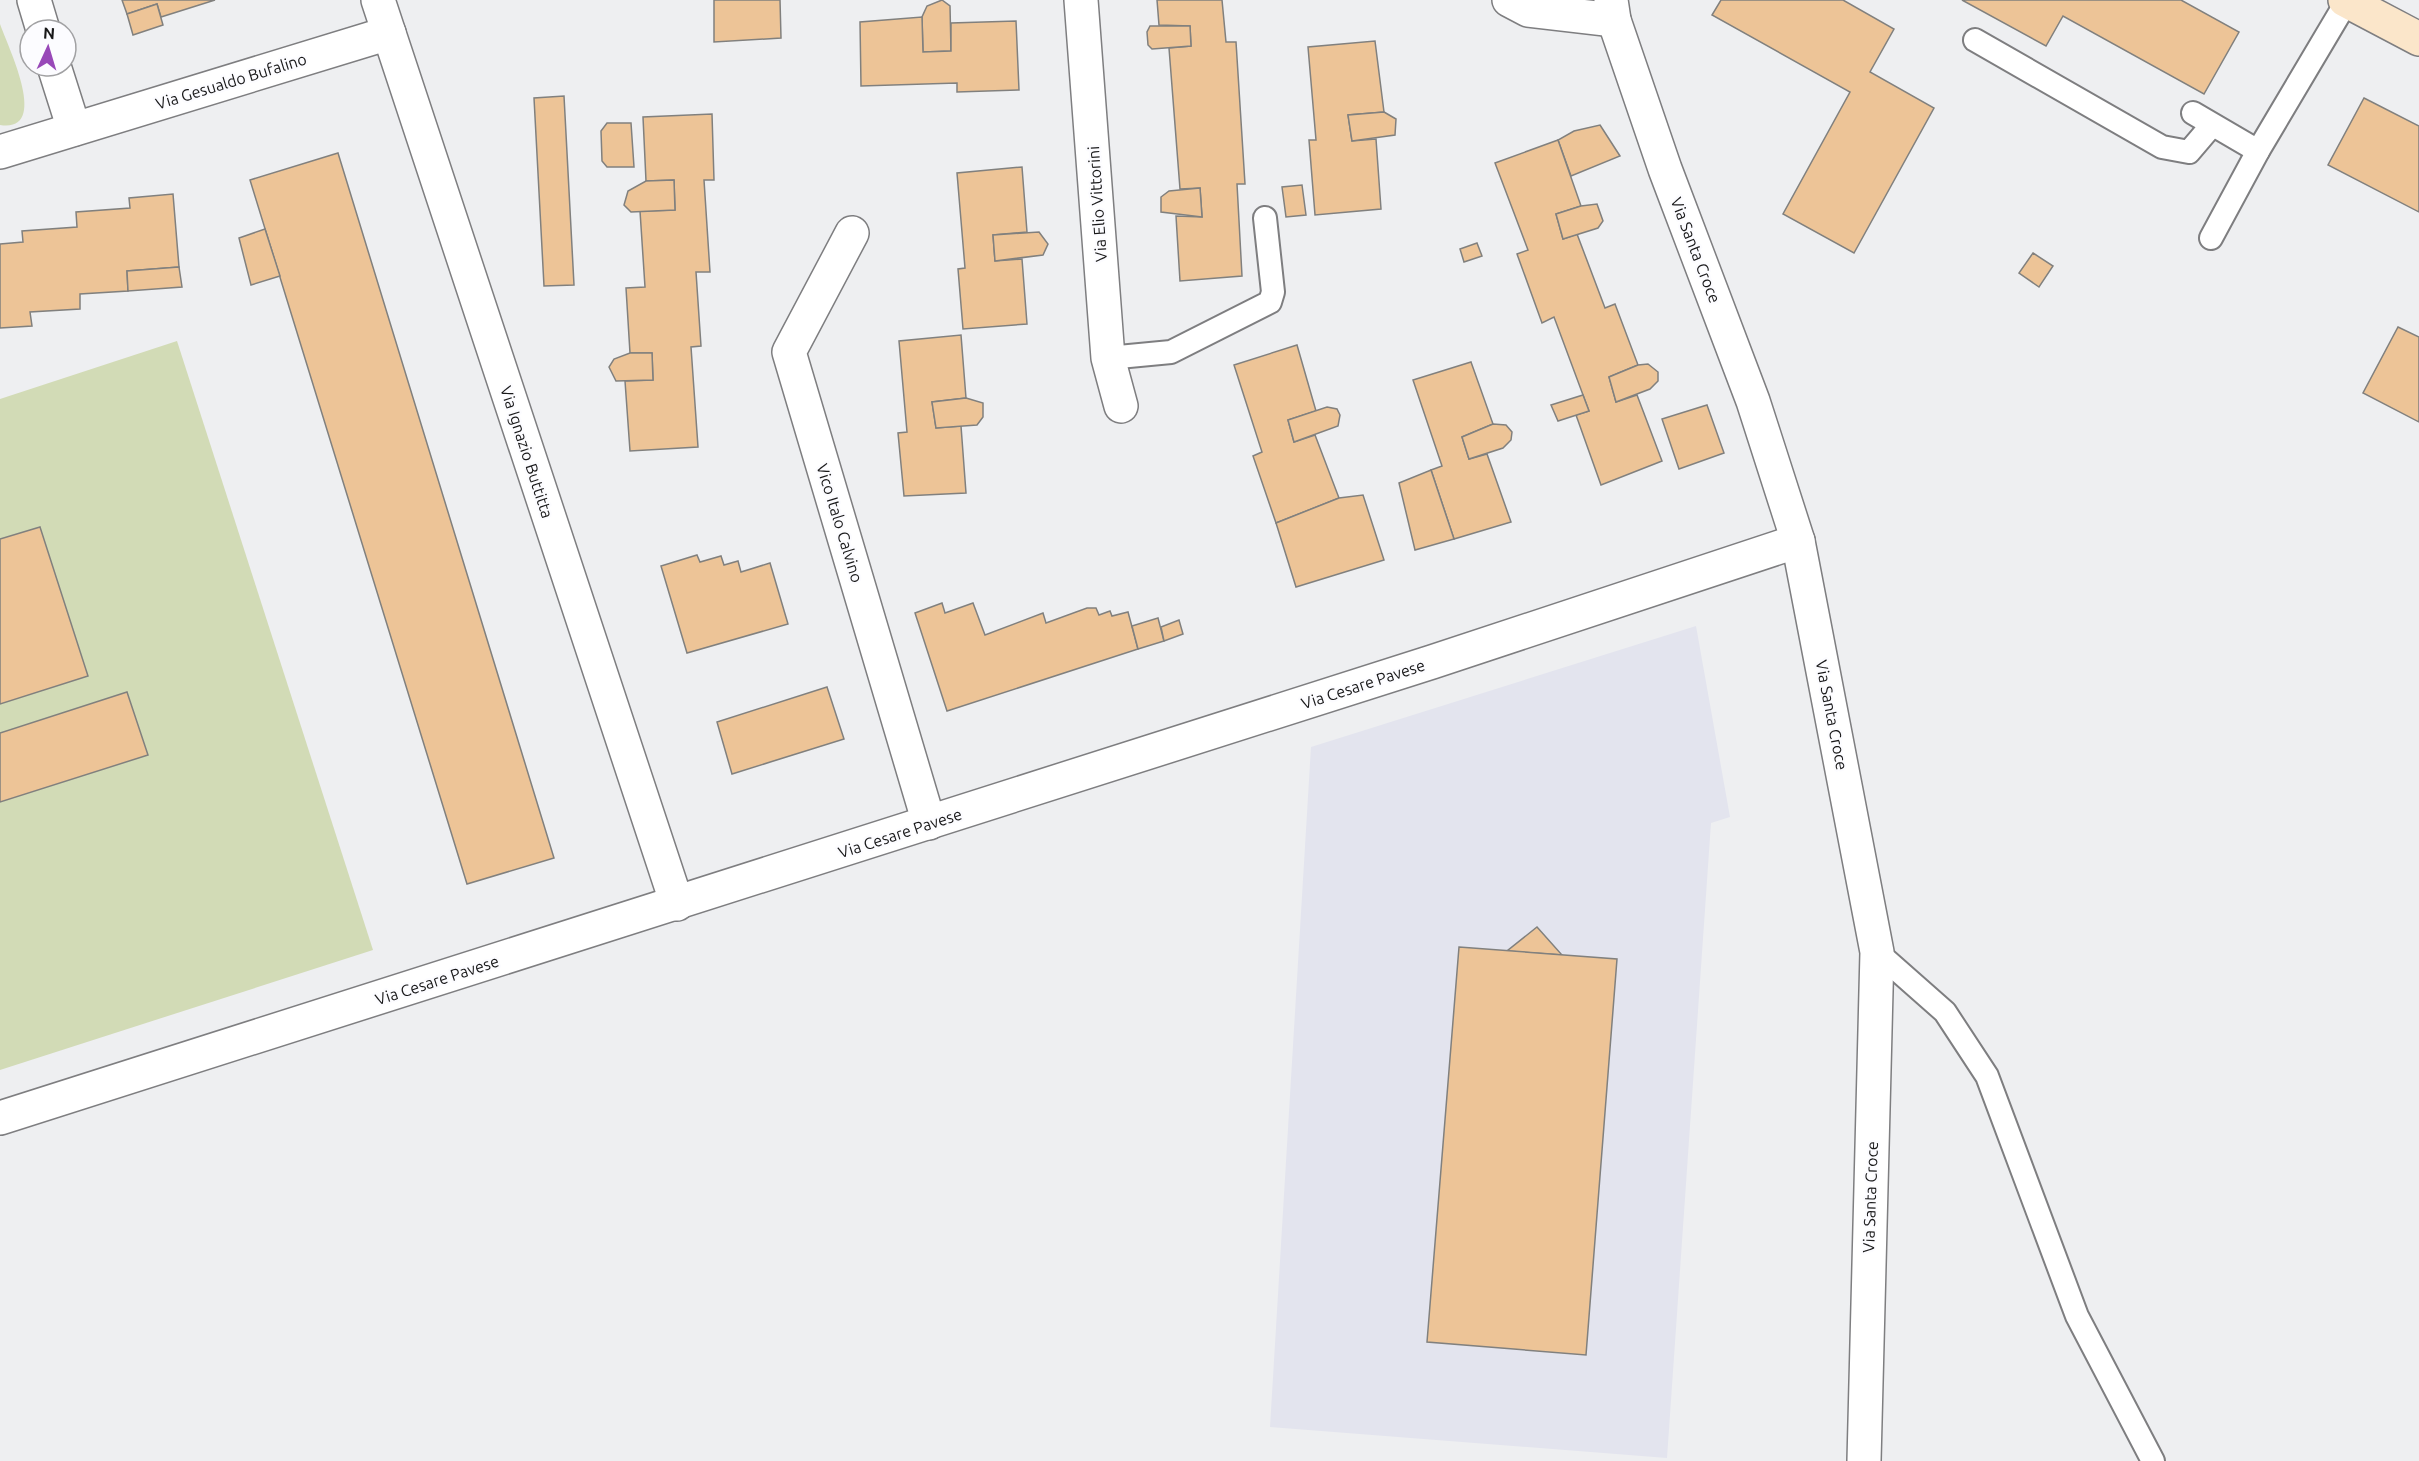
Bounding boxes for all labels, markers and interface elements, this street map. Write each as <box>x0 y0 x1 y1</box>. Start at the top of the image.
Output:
north arrow <box>18 18 78 78</box>
text: N <box>42 24 56 42</box>
street label: Via Gesualdo Bufalino <box>153 49 309 113</box>
street label: Via Elio Vittorini <box>1084 146 1110 262</box>
street label: Via Santa Croce <box>1668 195 1724 305</box>
street label: Via Ignazio Buttitta <box>497 384 557 520</box>
street label: Vico Italo Calvino <box>813 461 867 585</box>
street label: Via Cesare Pavese <box>1299 656 1427 712</box>
street label: Via Santa Croce <box>1812 658 1852 772</box>
street label: Via Cesare Pavese <box>836 805 964 861</box>
street label: Via Cesare Pavese <box>373 952 501 1008</box>
street label: Via Santa Croce <box>1859 1141 1881 1253</box>

